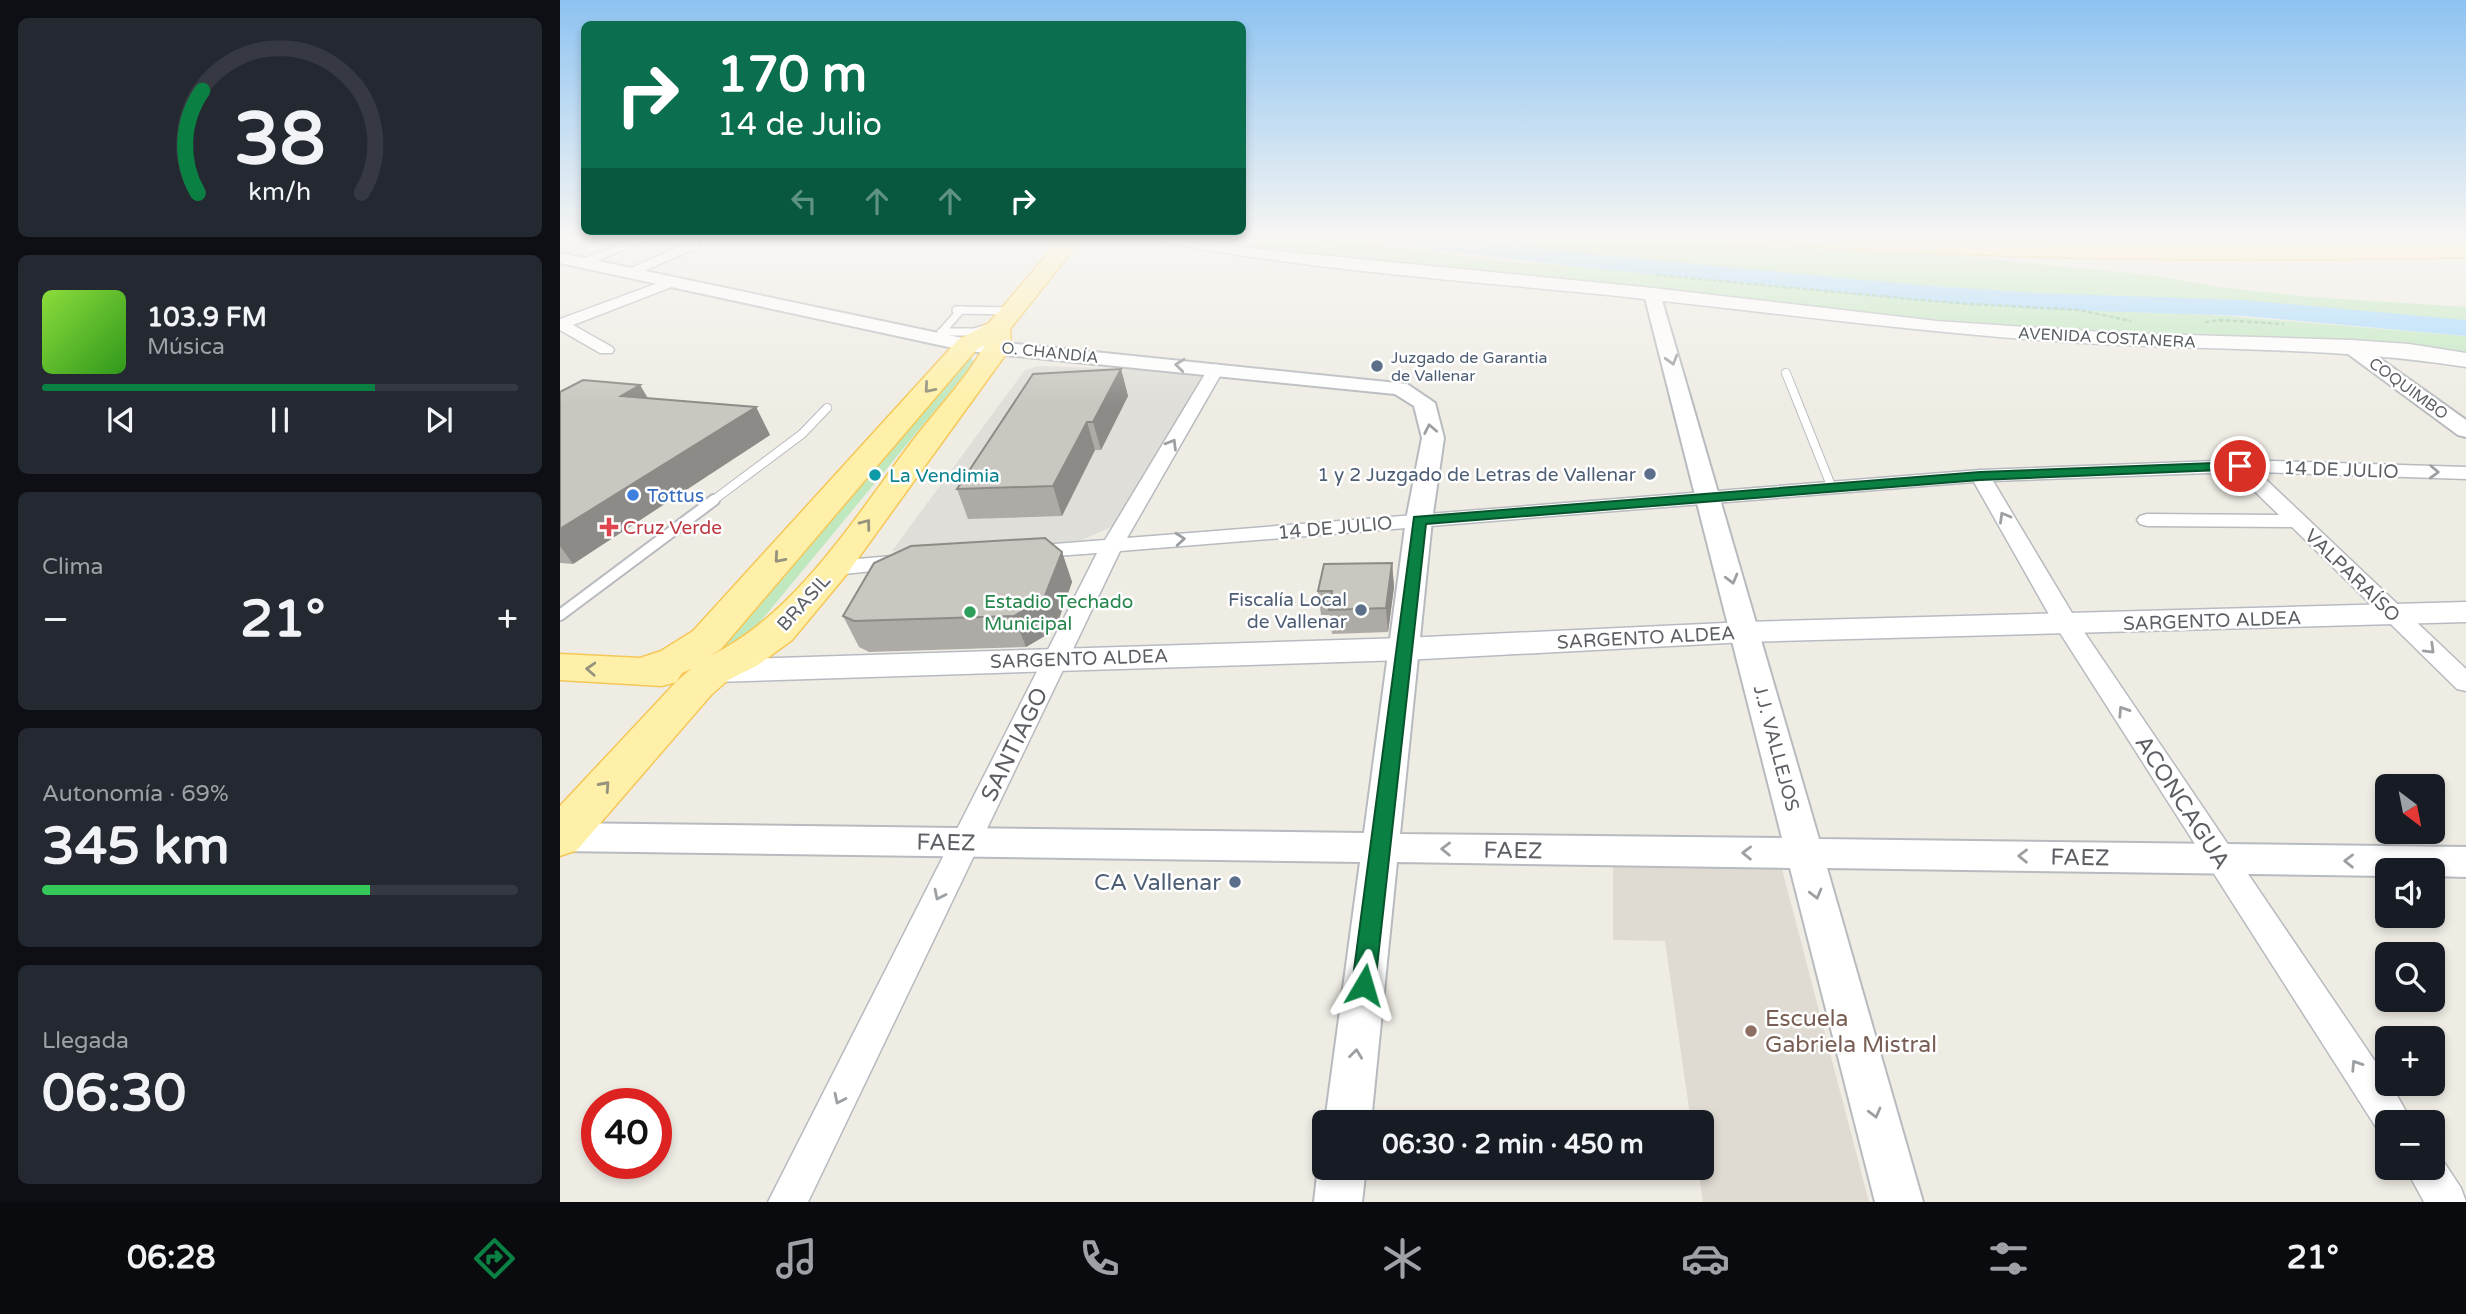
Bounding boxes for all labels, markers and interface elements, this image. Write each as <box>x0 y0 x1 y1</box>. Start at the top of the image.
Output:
text: 170 m <box>717 46 867 105</box>
icon: right <box>602 49 693 140</box>
text: 38 <box>234 97 326 185</box>
text: 14 de Julio <box>717 106 882 144</box>
text: km/h <box>249 177 311 207</box>
icon: left <box>785 182 823 220</box>
icon: ahead <box>858 182 896 220</box>
icon: ahead <box>931 182 969 220</box>
icon: right <box>1004 182 1042 220</box>
text: 103.9 FM <box>147 302 267 333</box>
street label: AVENIDA COSTANERA <box>2018 323 2196 353</box>
text: Música <box>147 333 225 361</box>
street label: O. CHANDÍA <box>1000 338 1099 368</box>
place label: Juzgado de Garantia de Vallenar <box>1391 348 1547 386</box>
street label: COQUIMBO <box>2365 353 2452 424</box>
one-way arrow <box>1663 354 1678 366</box>
one-way arrow <box>1174 358 1186 373</box>
marker: Juzgado de Garantia de Vallenar <box>1369 358 1385 374</box>
one-way arrow <box>925 379 937 392</box>
icon: previous <box>102 401 140 439</box>
icon: pause <box>261 401 299 439</box>
icon: next <box>420 401 458 439</box>
one-way arrow <box>1423 423 1438 435</box>
pin <box>2210 436 2270 496</box>
one-way arrow <box>1164 438 1177 451</box>
icon: arrive <box>2221 447 2259 485</box>
street label: 14 DE JULIO <box>2283 457 2399 483</box>
place label: 1 y 2 Juzgado de Letras de Vallenar <box>1317 464 1637 486</box>
one-way arrow <box>2429 464 2440 479</box>
place label: La Vendimia <box>889 465 1000 487</box>
marker: 1 y 2 Juzgado de Letras de Vallenar <box>1642 466 1658 482</box>
marker: La Vendimia <box>867 467 883 483</box>
place label: Tottus <box>647 485 704 507</box>
marker: Tottus <box>625 487 641 503</box>
street label: 14 DE JULIO <box>1277 512 1393 544</box>
one-way arrow <box>2000 512 2013 525</box>
place label: Cruz Verde <box>623 517 722 539</box>
marker: Cruz Verde <box>601 519 617 535</box>
one-way arrow <box>858 519 871 532</box>
street label: VALPARAÍSO <box>2300 524 2405 627</box>
one-way arrow <box>1175 532 1186 547</box>
one-way arrow <box>775 550 787 563</box>
text: Clima <box>42 553 103 581</box>
street label: BRASIL <box>773 570 835 636</box>
one-way arrow <box>1724 573 1738 585</box>
text: 21° <box>240 588 325 651</box>
place label: Fiscalía Local de Vallenar <box>1228 589 1348 633</box>
place label: Estadio Techado Municipal <box>984 591 1133 635</box>
text: − <box>42 597 69 643</box>
text: + <box>497 597 518 643</box>
marker: Fiscalía Local de Vallenar <box>1353 602 1369 618</box>
marker: Estadio Techado Municipal <box>962 604 978 620</box>
street label: SARGENTO ALDEA <box>2123 607 2302 635</box>
street label: SARGENTO ALDEA <box>1556 622 1736 654</box>
one-way arrow <box>2422 641 2435 654</box>
street label: SARGENTO ALDEA <box>990 645 1169 673</box>
one-way arrow <box>586 662 597 677</box>
street label: SANTIAGO <box>975 683 1055 806</box>
street label: J.J. VALLEJOS <box>1749 683 1803 814</box>
one-way arrow <box>2119 706 2132 719</box>
street label: ACONCAGUA <box>2129 730 2236 875</box>
north arrow <box>2375 774 2445 844</box>
map controls <box>2375 774 2445 1180</box>
text: Autonomía · 69% <box>42 780 229 808</box>
one-way arrow <box>597 781 609 794</box>
text: 345 km <box>42 815 230 878</box>
street label: FAEZ <box>916 828 976 858</box>
street label: FAEZ <box>1483 836 1543 866</box>
one-way arrow <box>1440 841 1451 857</box>
street label: FAEZ <box>2050 843 2110 873</box>
one-way arrow <box>1741 845 1752 861</box>
one-way arrow <box>2018 848 2028 864</box>
one-way arrow <box>2343 853 2354 868</box>
button: sound <box>2375 858 2445 928</box>
place label: CA Vallenar <box>1094 869 1221 897</box>
marker: CA Vallenar <box>1227 874 1243 890</box>
one-way arrow <box>1808 887 1822 899</box>
one-way arrow <box>934 888 948 900</box>
button: search <box>2375 942 2445 1012</box>
position arrow <box>1327 948 1401 1022</box>
place label: Escuela Gabriela Mistral <box>1765 1005 1937 1059</box>
marker: Escuela Gabriela Mistral <box>1743 1023 1759 1039</box>
button: + <box>2375 1026 2445 1096</box>
text: Llegada <box>42 1027 129 1055</box>
one-way arrow <box>1348 1048 1363 1060</box>
one-way arrow <box>2352 1060 2364 1073</box>
text: 06:30 <box>42 1062 186 1125</box>
speed limit sign: 40 <box>581 1088 672 1179</box>
one-way arrow <box>833 1092 847 1104</box>
one-way arrow <box>1867 1107 1881 1119</box>
button: − <box>2375 1110 2445 1180</box>
text: 06:30 · 2 min · 450 m <box>1382 1129 1644 1160</box>
icon: directions <box>470 1234 519 1283</box>
icon: music <box>772 1234 821 1283</box>
icon: phone <box>1075 1234 1124 1283</box>
icon: climate <box>1378 1234 1427 1283</box>
icon: car <box>1681 1234 1730 1283</box>
icon: filters <box>1984 1234 2033 1283</box>
text: 06:28 <box>127 1239 216 1277</box>
text: 21° <box>2287 1239 2339 1277</box>

